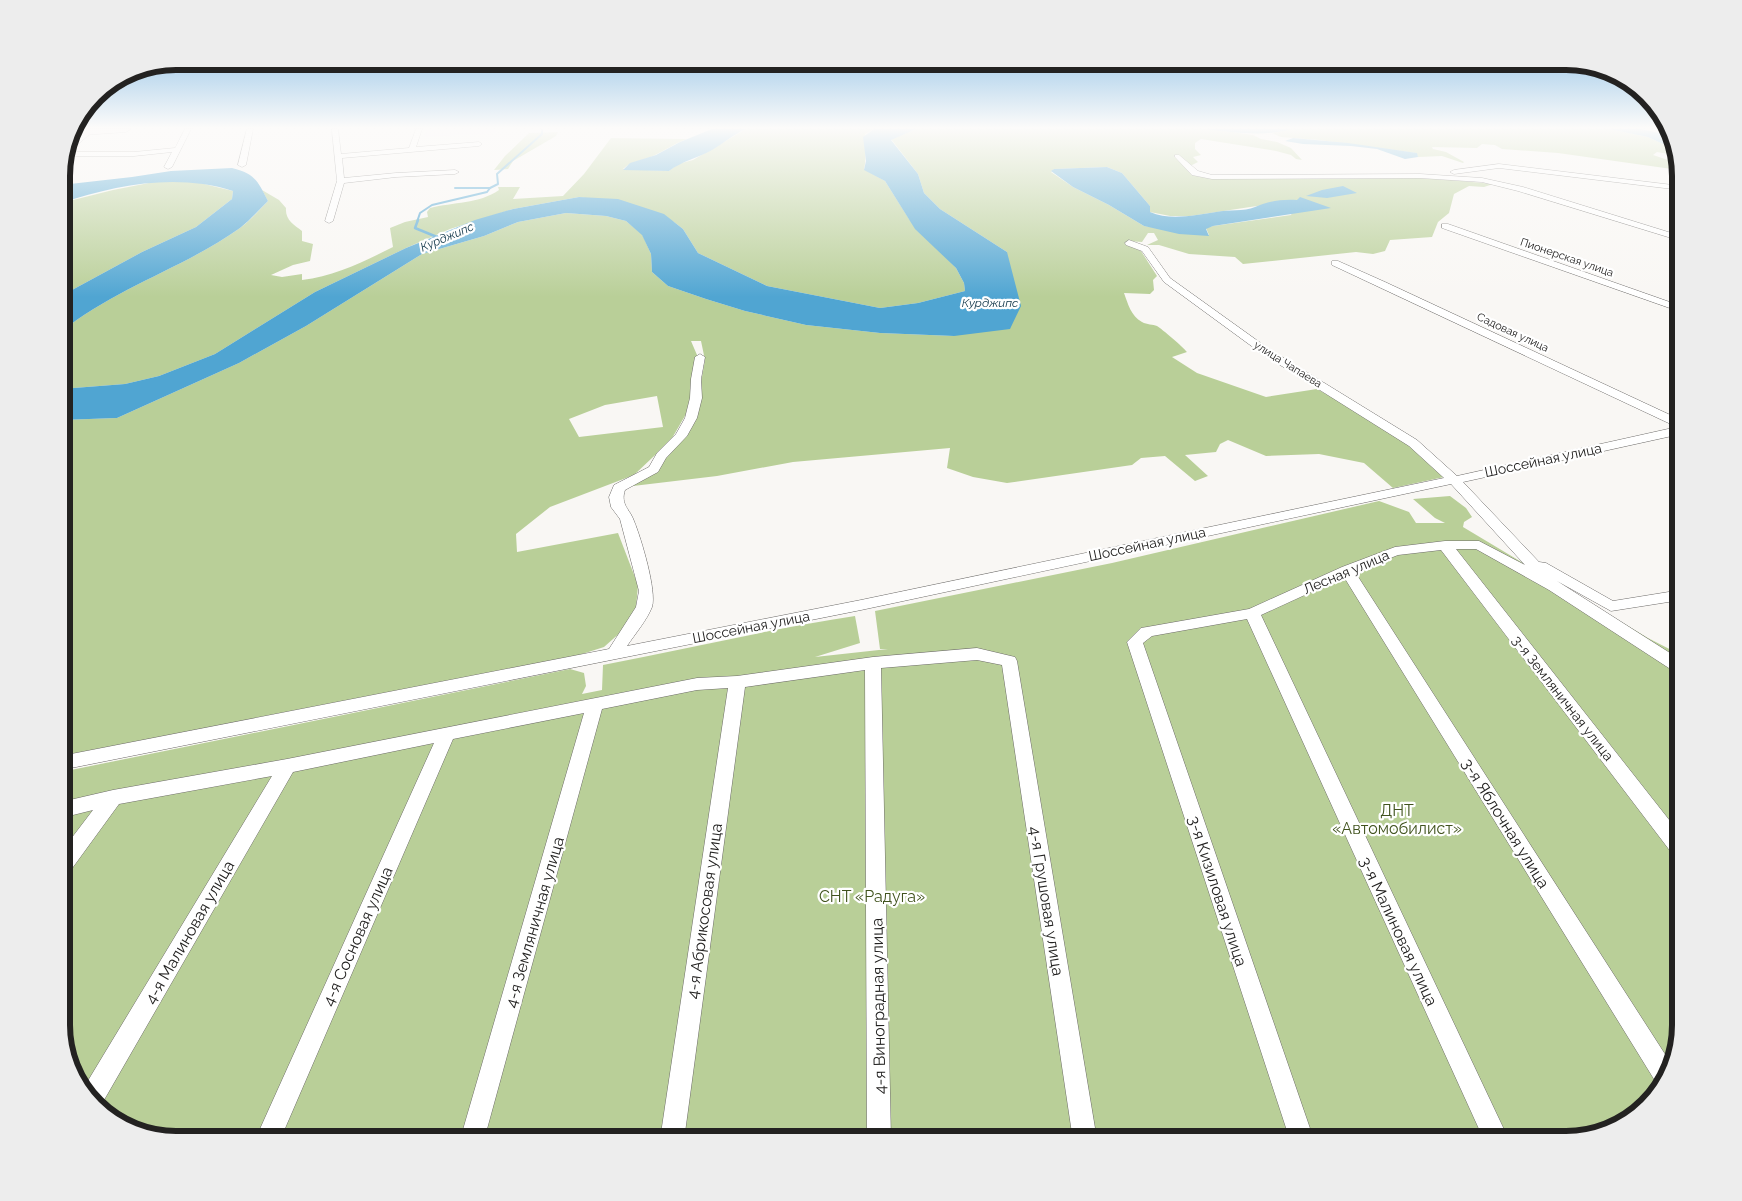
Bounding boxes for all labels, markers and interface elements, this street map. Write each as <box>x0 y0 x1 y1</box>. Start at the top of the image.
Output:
water label: Курджипс <box>418 219 476 254</box>
street label: Пионерская улица <box>1519 235 1615 280</box>
water label: Курджипс <box>962 296 1019 310</box>
street label: Садовая улица <box>1475 310 1551 355</box>
street label: улица Чапаева <box>1251 338 1324 390</box>
street label: Шоссейная улица <box>1483 440 1603 480</box>
street label: Шоссейная улица <box>1087 524 1207 564</box>
street label: Лесная улица <box>1301 547 1391 597</box>
street label: Шоссейная улица <box>691 608 811 646</box>
street label: 3-я Земляничная улица <box>1509 632 1617 764</box>
street label: 3-я Яблочная улица <box>1458 755 1553 892</box>
park label: ДНТ «Автомобилист» <box>1332 801 1462 838</box>
street label: 3-я Кизиловая улица <box>1184 813 1251 969</box>
street label: 4-я Абрикосовая улица <box>683 822 726 1000</box>
street label: 4-я Грушовая улица <box>1025 825 1068 977</box>
street label: 4-я Земляничная улица <box>501 835 568 1010</box>
street label: 3-я Малиновая улица <box>1356 854 1441 1009</box>
street label: 4-я Малиновая улица <box>141 857 238 1007</box>
street label: 4-я Сосновая улица <box>318 864 397 1009</box>
park label: СНТ «Радуга» <box>819 887 925 906</box>
street label: 4-я Виноградная улица <box>867 918 890 1094</box>

